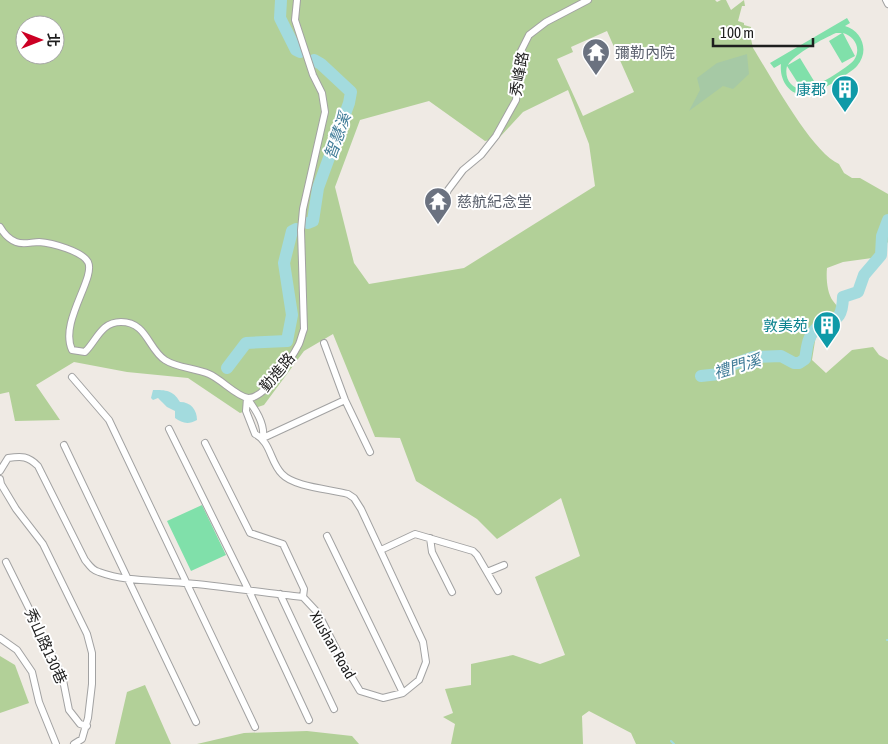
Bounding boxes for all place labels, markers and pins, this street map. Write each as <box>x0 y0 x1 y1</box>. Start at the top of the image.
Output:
temple icon: 彌勒內院 <box>581 37 611 76</box>
place label: 彌勒內院 <box>615 44 675 61</box>
building icon: 康郡 <box>830 74 860 113</box>
place label: 康郡 <box>796 81 826 98</box>
temple icon: 慈航紀念堂 <box>423 186 453 225</box>
place label: 慈航紀念堂 <box>457 193 532 210</box>
building icon: 敦美苑 <box>812 310 842 349</box>
place label: 敦美苑 <box>763 317 808 334</box>

